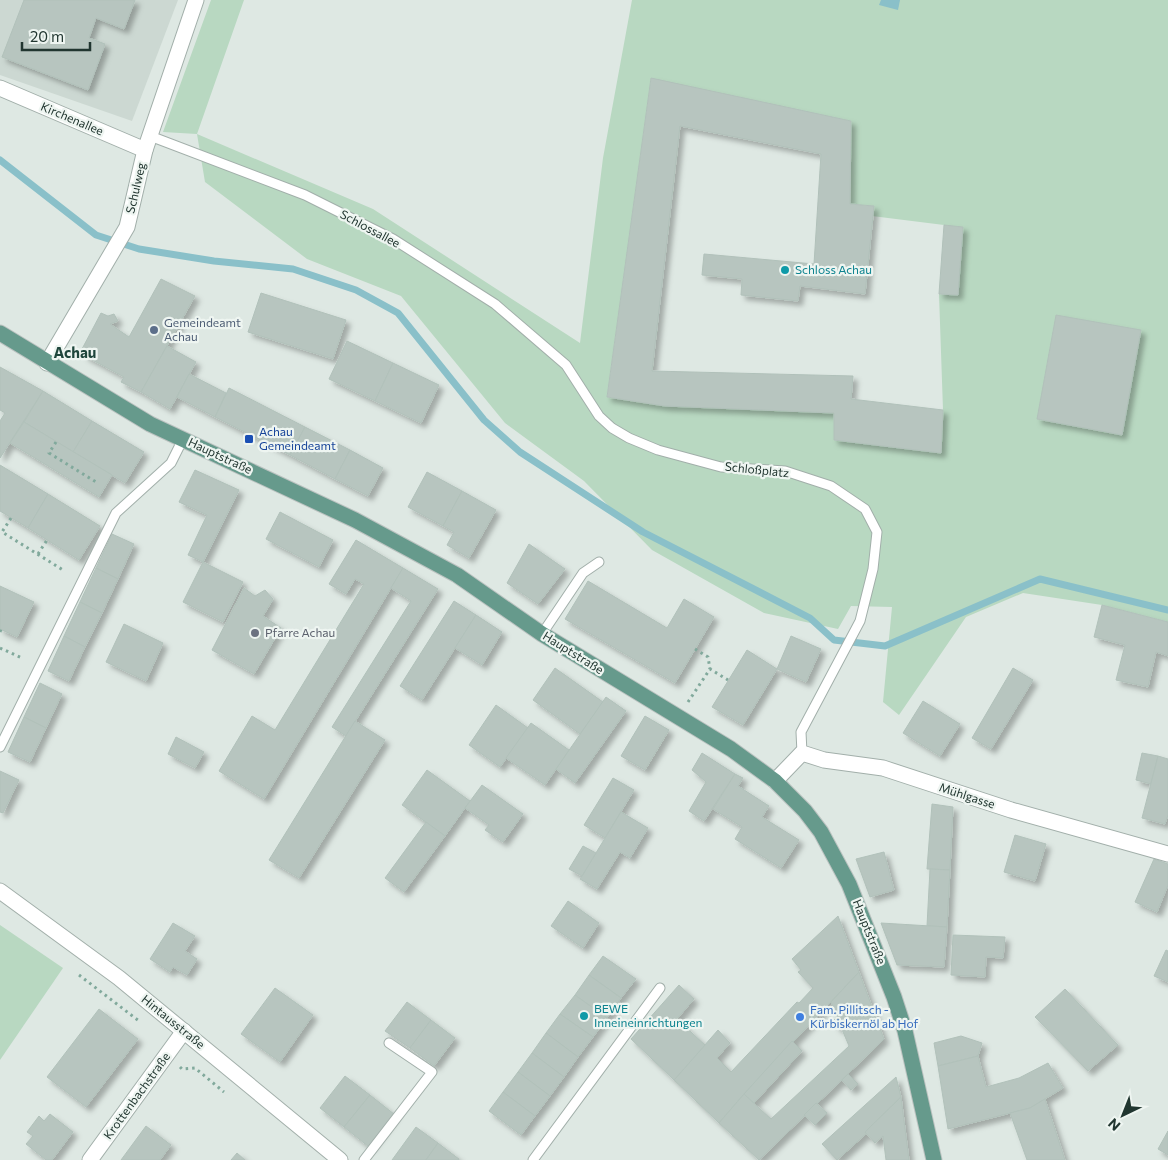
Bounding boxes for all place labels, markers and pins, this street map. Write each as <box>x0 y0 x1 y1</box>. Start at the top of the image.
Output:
place label: Schloss Achau <box>795 262 872 276</box>
marker: Schloss Achau <box>779 264 791 276</box>
place label: Gemeindeamt Achau <box>164 315 241 343</box>
marker: Gemeindeamt Achau <box>148 324 160 336</box>
place label: Achau Gemeindeamt <box>259 424 336 452</box>
marker: Achau Gemeindeamt <box>243 433 255 445</box>
place label: Pfarre Achau <box>265 625 335 639</box>
marker: Pfarre Achau <box>249 627 261 639</box>
place label: BEWE Inneineinrichtungen <box>594 1001 702 1029</box>
place label: Fam. Pillitsch - Kürbiskernöl ab Hof <box>810 1002 919 1030</box>
marker: BEWE Inneineinrichtungen <box>578 1010 590 1022</box>
marker: Fam. Pillitsch - Kürbiskernöl ab Hof <box>794 1011 806 1023</box>

